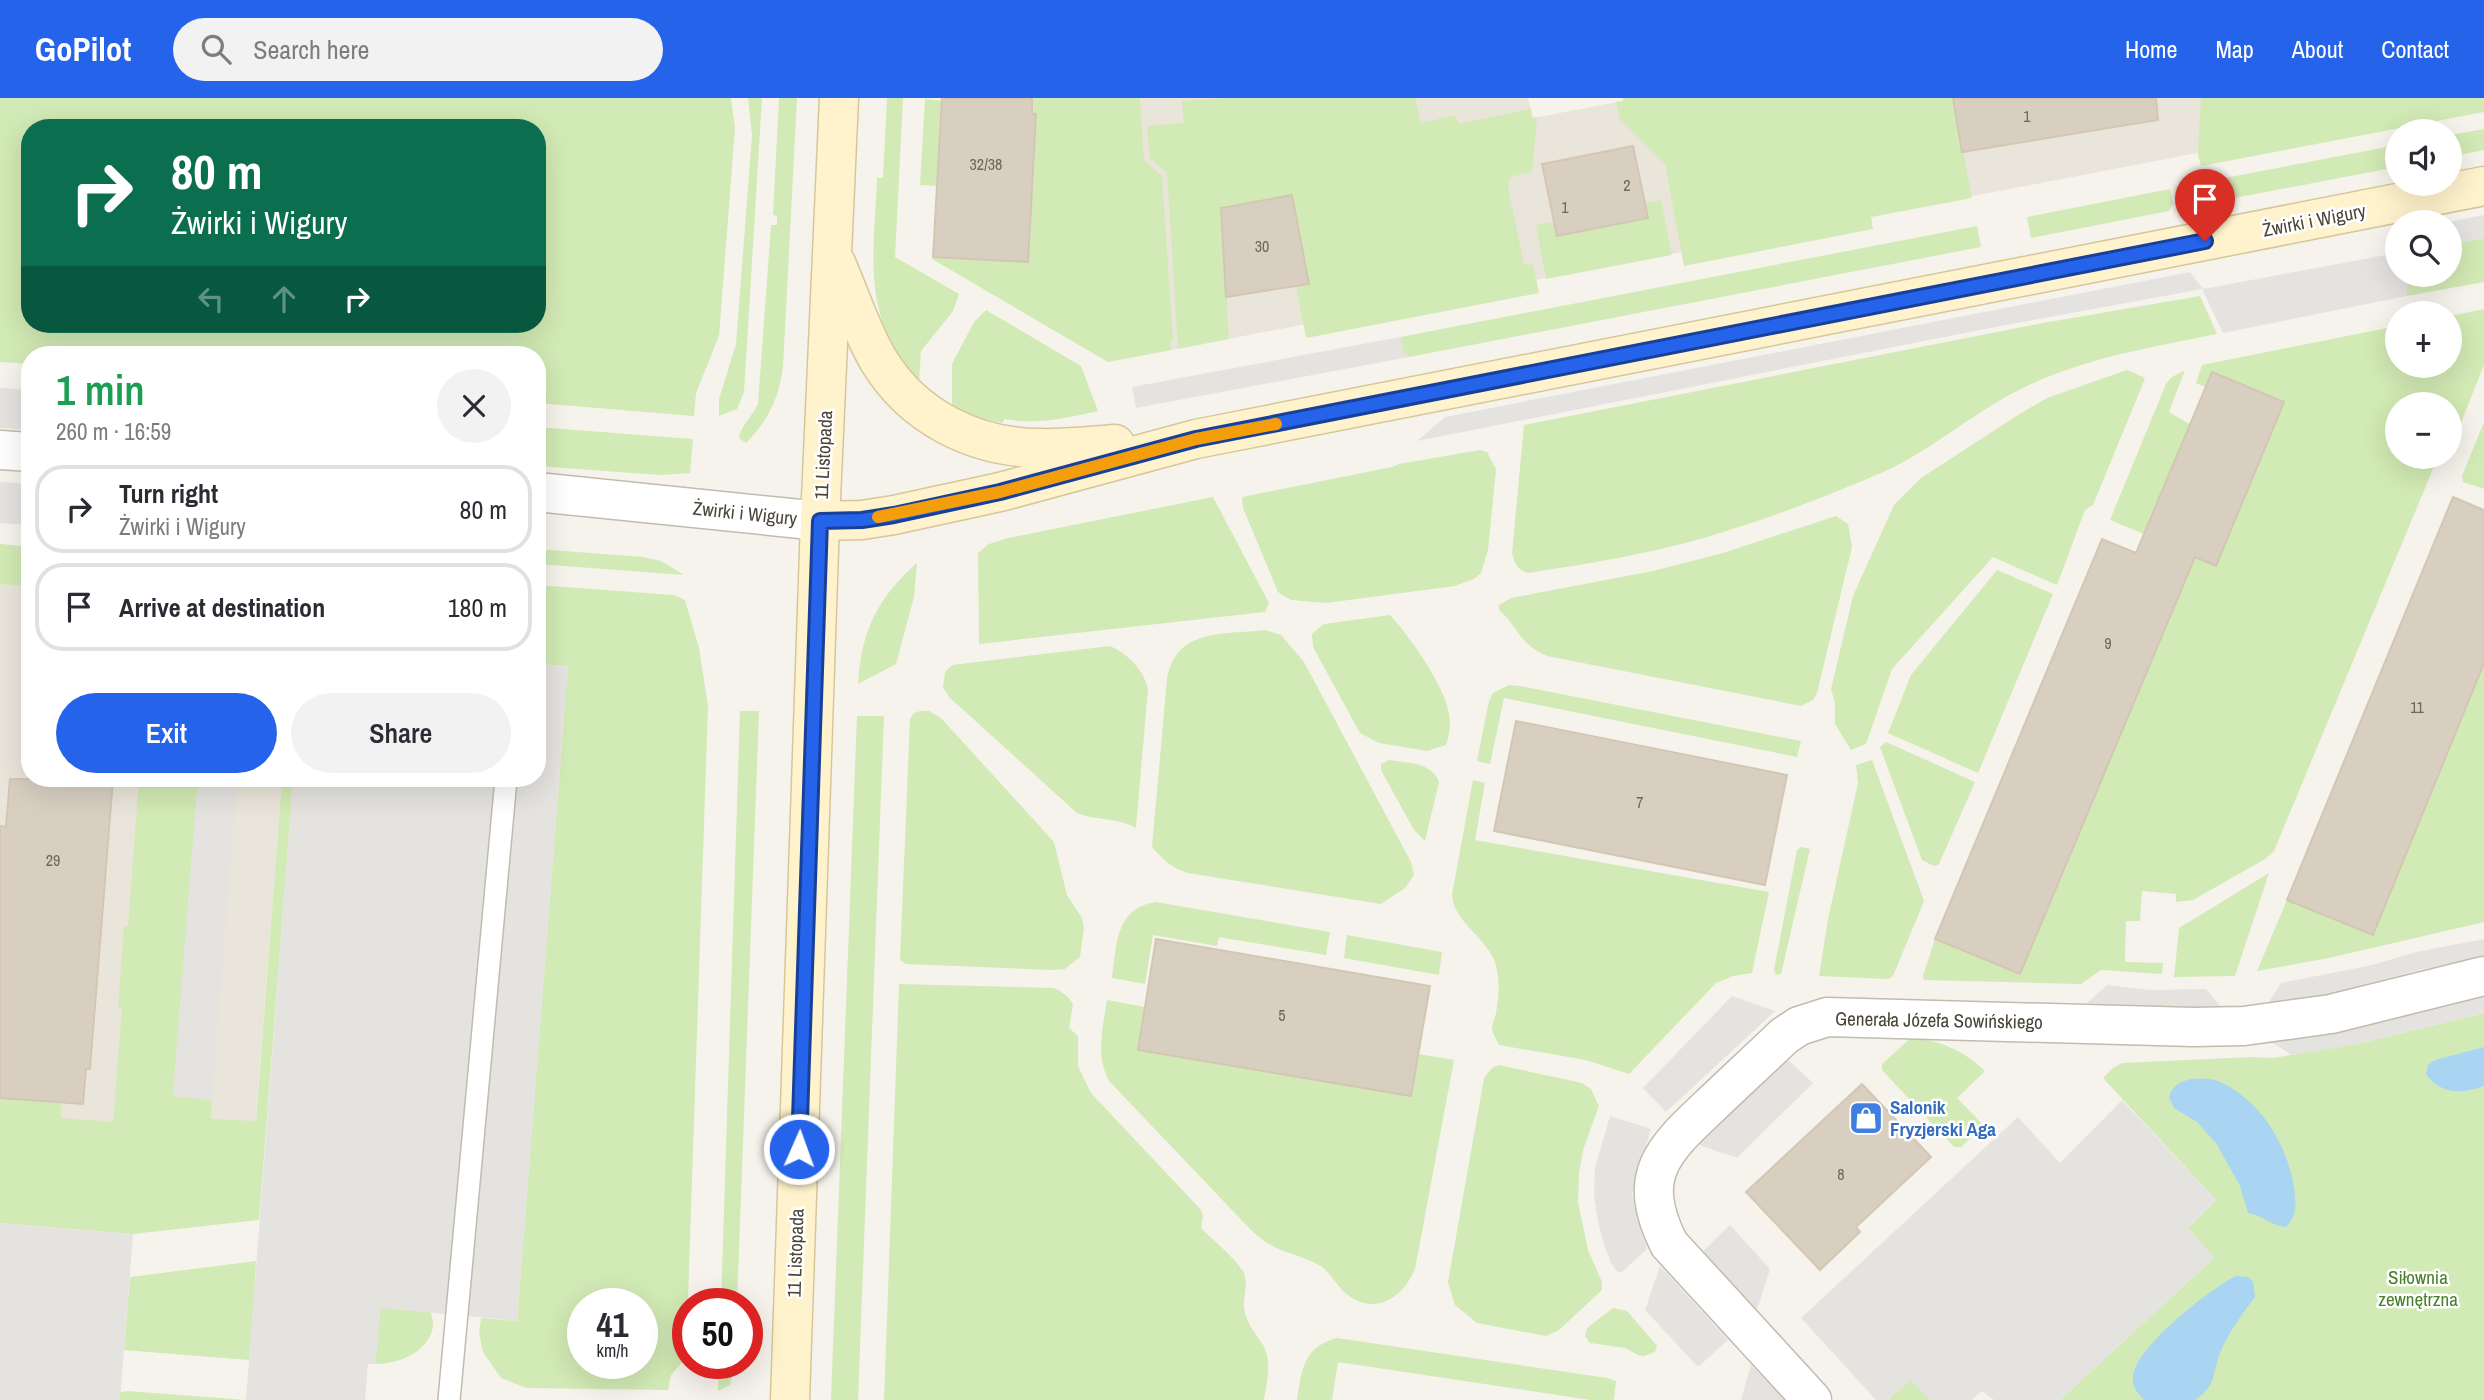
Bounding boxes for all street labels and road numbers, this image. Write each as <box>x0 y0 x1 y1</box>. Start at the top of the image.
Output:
street label: Żwirki i Wigury <box>2260 197 2368 243</box>
street label: 11 Listopada <box>808 410 838 500</box>
street label: Żwirki i Wigury <box>692 495 799 531</box>
street label: Generała Józefa Sowińskiego <box>1835 1005 2043 1035</box>
street label: 11 Listopada <box>780 1208 810 1298</box>

